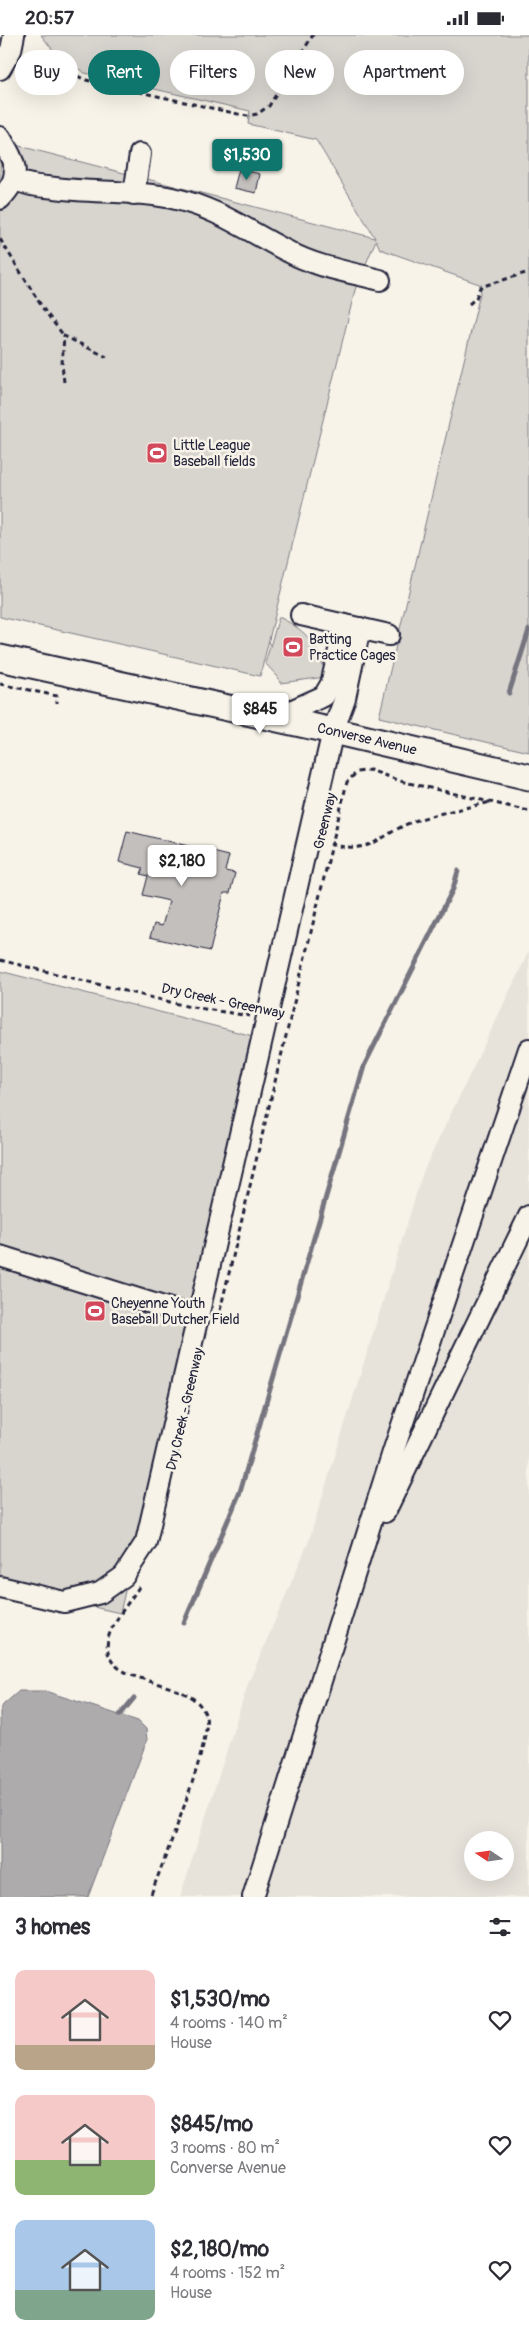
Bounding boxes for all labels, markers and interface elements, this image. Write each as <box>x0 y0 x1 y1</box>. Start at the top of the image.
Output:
text: 20:57 <box>25 6 74 30</box>
chip: Buy <box>15 50 78 95</box>
chip: Rent <box>88 50 160 95</box>
chip: Filters <box>170 50 255 95</box>
chip: New <box>265 50 334 95</box>
chip: Apartment <box>344 50 464 95</box>
pin: $1,530 <box>206 139 288 181</box>
text: $1,530 <box>223 145 271 165</box>
place label: Little League Baseball fields <box>173 437 256 470</box>
sports icon: Little League Baseball fields <box>145 441 169 465</box>
place label: Batting Practice Cages <box>309 631 396 664</box>
sports icon: Batting Practice Cages <box>281 635 305 659</box>
pin: $845 <box>230 693 290 735</box>
text: $845 <box>243 699 277 719</box>
street label: Converse Avenue <box>316 719 418 759</box>
street label: Greenway <box>310 791 340 851</box>
pin: $2,180 <box>141 845 223 887</box>
text: $2,180 <box>159 851 205 871</box>
street label: Dry Creek - Greenway <box>160 980 286 1022</box>
place label: Cheyenne Youth Baseball Dutcher Field <box>111 1295 240 1328</box>
sports icon: Cheyenne Youth Baseball Dutcher Field <box>83 1299 107 1323</box>
street label: Dry Creek - Greenway <box>163 1346 207 1472</box>
north arrow <box>464 1831 514 1881</box>
map controls <box>464 1831 514 1881</box>
icon: filters <box>486 1913 514 1941</box>
text: 3 homes <box>15 1914 90 1941</box>
text: $1,530/mo <box>170 1986 270 2013</box>
icon: home <box>55 1990 115 2050</box>
icon: heart <box>486 2006 514 2034</box>
text: 4 rooms · 140 m² <box>170 2013 288 2033</box>
text: House <box>170 2033 212 2053</box>
text: $845/mo <box>170 2111 253 2138</box>
icon: home <box>55 2115 115 2175</box>
icon: heart <box>486 2131 514 2159</box>
text: 3 rooms · 80 m² <box>170 2138 280 2158</box>
text: Converse Avenue <box>170 2158 286 2178</box>
text: $2,180/mo <box>170 2236 269 2263</box>
icon: home <box>55 2240 115 2300</box>
icon: heart <box>486 2256 514 2284</box>
text: 4 rooms · 152 m² <box>170 2263 285 2283</box>
text: House <box>170 2283 212 2303</box>

